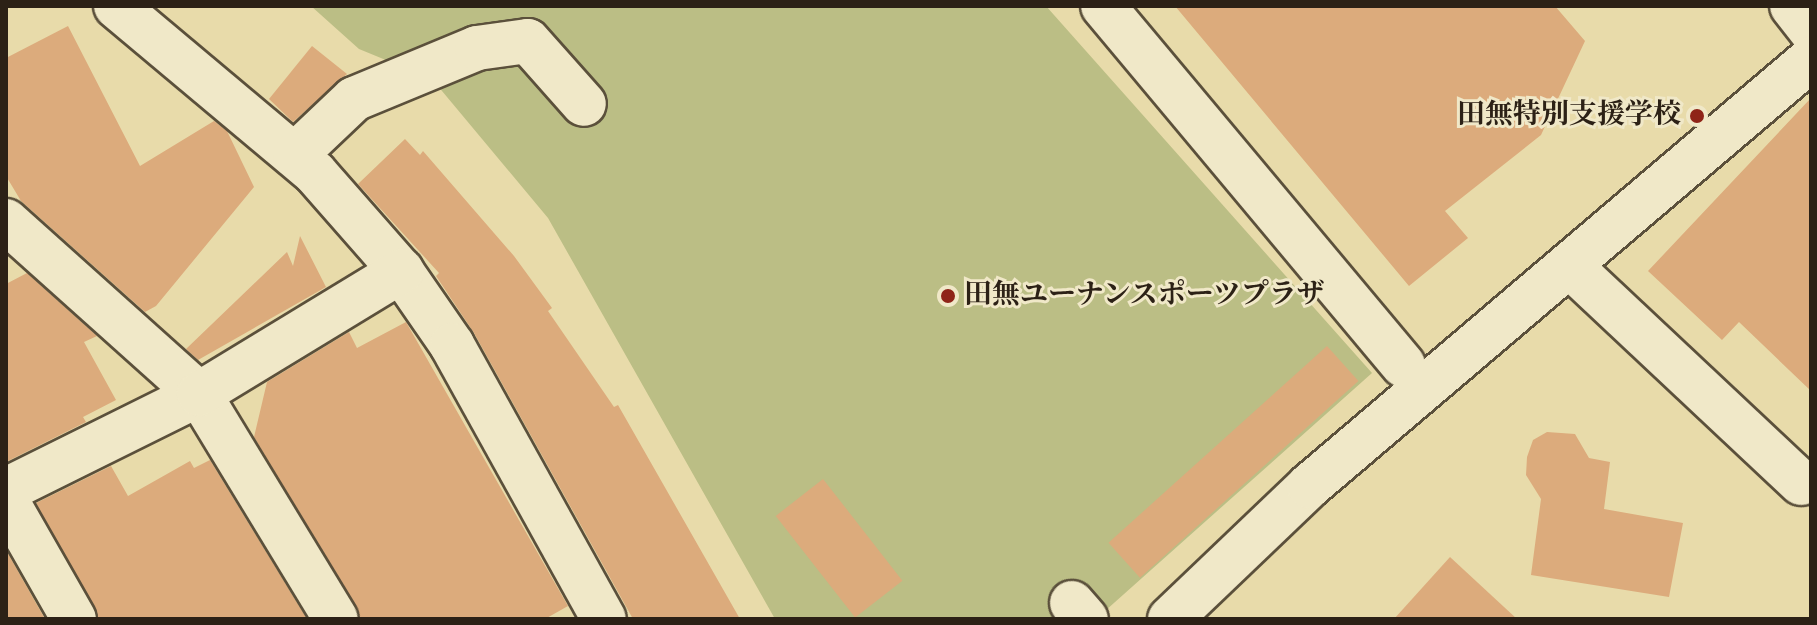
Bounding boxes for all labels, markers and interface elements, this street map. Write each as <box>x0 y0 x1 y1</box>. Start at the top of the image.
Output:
place label: 田無特別支援学校 <box>1457 99 1681 133</box>
marker: 田無特別支援学校 <box>1688 107 1706 125</box>
place label: 田無ユーナンスポーツプラザ <box>964 279 1328 313</box>
marker: 田無ユーナンスポーツプラザ <box>939 287 957 305</box>

